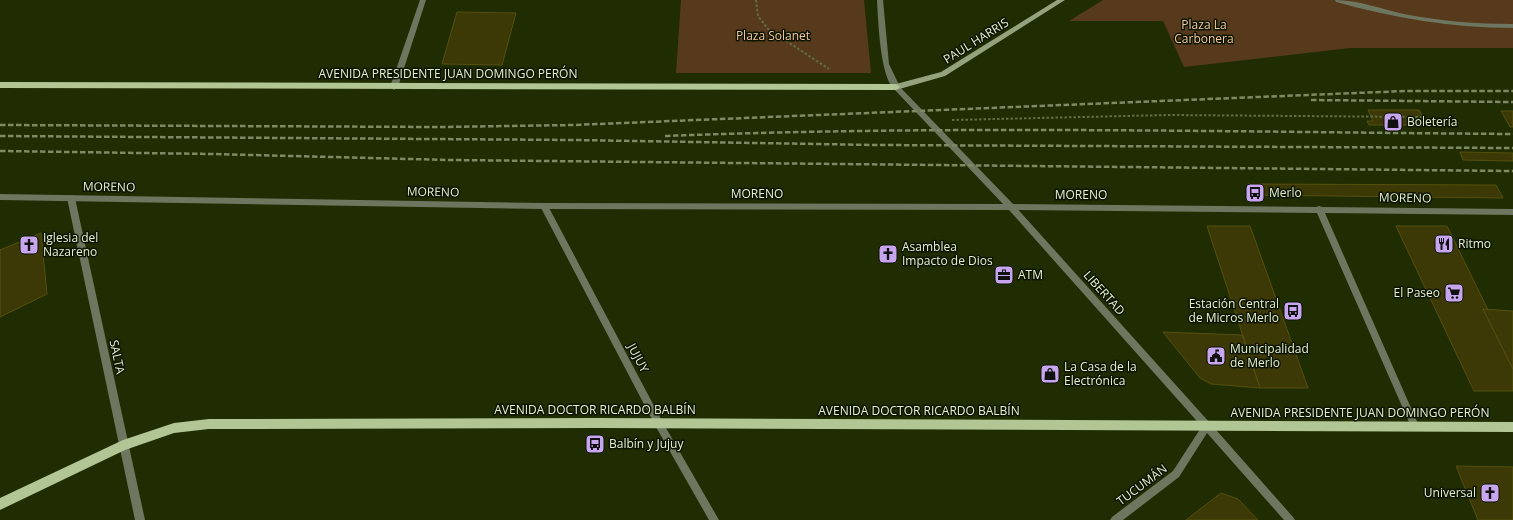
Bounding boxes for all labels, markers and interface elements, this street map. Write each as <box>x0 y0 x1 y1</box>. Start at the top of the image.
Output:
street label: PAUL HARRIS <box>940 14 1012 67</box>
park label: Plaza La Carbonera <box>1174 16 1234 47</box>
park label: Plaza Solanet <box>736 27 810 44</box>
street label: AVENIDA PRESIDENTE JUAN DOMINGO PERÓN <box>318 65 578 82</box>
shop icon: Boletería <box>1382 111 1404 133</box>
place label: Boletería <box>1407 113 1457 130</box>
street label: MORENO <box>83 178 135 195</box>
bus stop icon: Merlo <box>1244 182 1266 204</box>
street label: MORENO <box>407 183 459 200</box>
place label: Merlo <box>1269 184 1302 201</box>
street label: MORENO <box>731 185 783 202</box>
street label: MORENO <box>1055 186 1107 203</box>
street label: MORENO <box>1379 189 1431 206</box>
place label: Iglesia del Nazareno <box>43 229 98 260</box>
restaurant icon: Ritmo <box>1433 233 1455 255</box>
church icon: Iglesia del Nazareno <box>18 234 40 256</box>
place label: Ritmo <box>1458 235 1491 252</box>
place label: Asamblea Impacto de Dios <box>902 238 993 269</box>
church icon: Asamblea Impacto de Dios <box>877 243 899 265</box>
office icon: ATM <box>993 264 1015 286</box>
place label: ATM <box>1018 266 1043 283</box>
street label: LIBERTAD <box>1080 267 1129 319</box>
supermarket icon: El Paseo <box>1443 282 1465 304</box>
place label: El Paseo <box>1394 284 1440 301</box>
place label: Estación Central de Micros Merlo <box>1189 295 1279 326</box>
bus stop icon: Estación Central de Micros Merlo <box>1282 300 1304 322</box>
street label: SALTA <box>106 338 129 376</box>
street label: JUJUY <box>623 339 653 376</box>
place label: Municipalidad de Merlo <box>1230 340 1309 371</box>
public building icon: Municipalidad de Merlo <box>1205 345 1227 367</box>
place label: La Casa de la Electrónica <box>1064 358 1137 389</box>
shop icon: La Casa de la Electrónica <box>1039 363 1061 385</box>
street label: AVENIDA DOCTOR RICARDO BALBÍN <box>494 401 696 418</box>
street label: AVENIDA DOCTOR RICARDO BALBÍN <box>818 402 1020 419</box>
street label: AVENIDA PRESIDENTE JUAN DOMINGO PERÓN <box>1230 404 1490 421</box>
bus stop icon: Balbín y Jujuy <box>584 433 606 455</box>
place label: Balbín y Jujuy <box>609 435 684 452</box>
street label: TUCUMÁN <box>1113 460 1170 509</box>
church icon: Universal <box>1479 482 1501 504</box>
place label: Universal <box>1424 484 1476 501</box>

